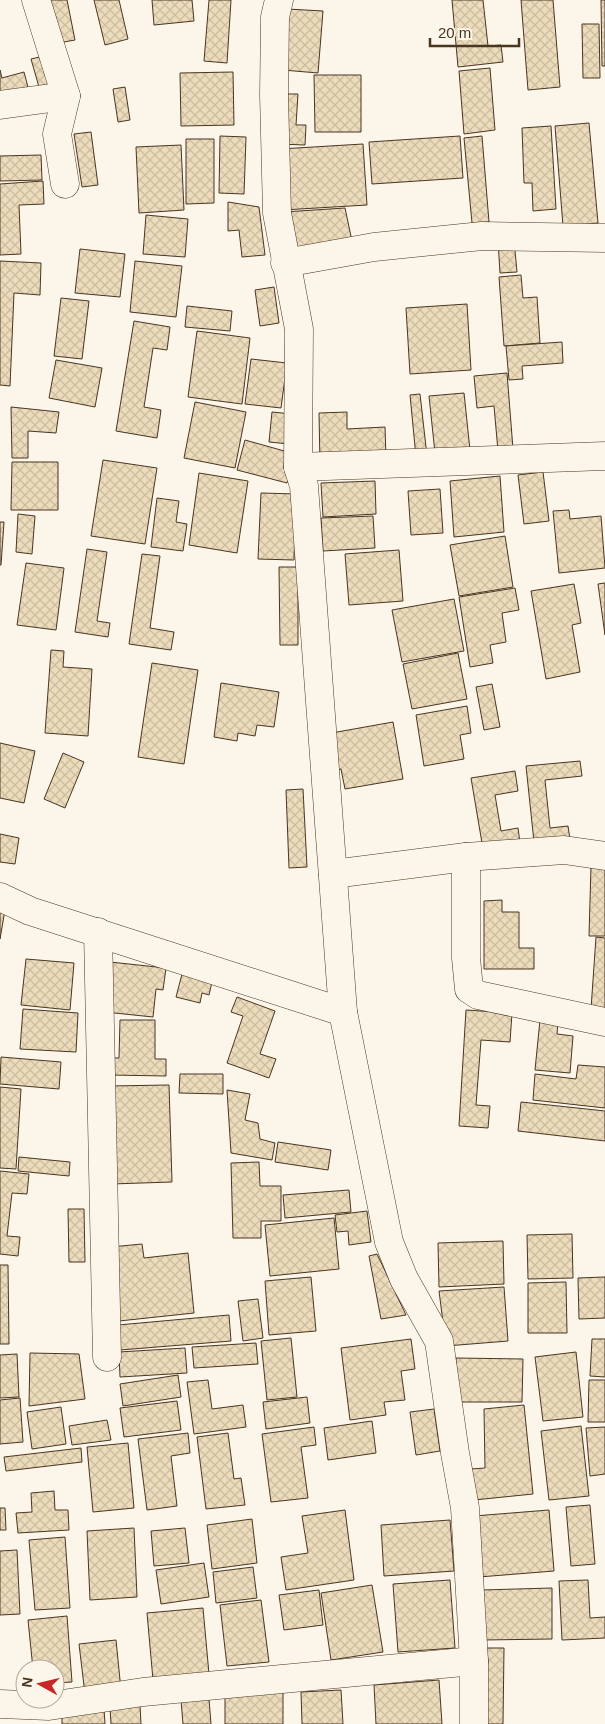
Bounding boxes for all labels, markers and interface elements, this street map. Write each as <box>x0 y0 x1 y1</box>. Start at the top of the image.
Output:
scale bar <box>430 15 519 47</box>
text: 20 m <box>438 24 471 41</box>
north arrow <box>15 1659 65 1709</box>
text: N <box>18 1676 36 1688</box>

